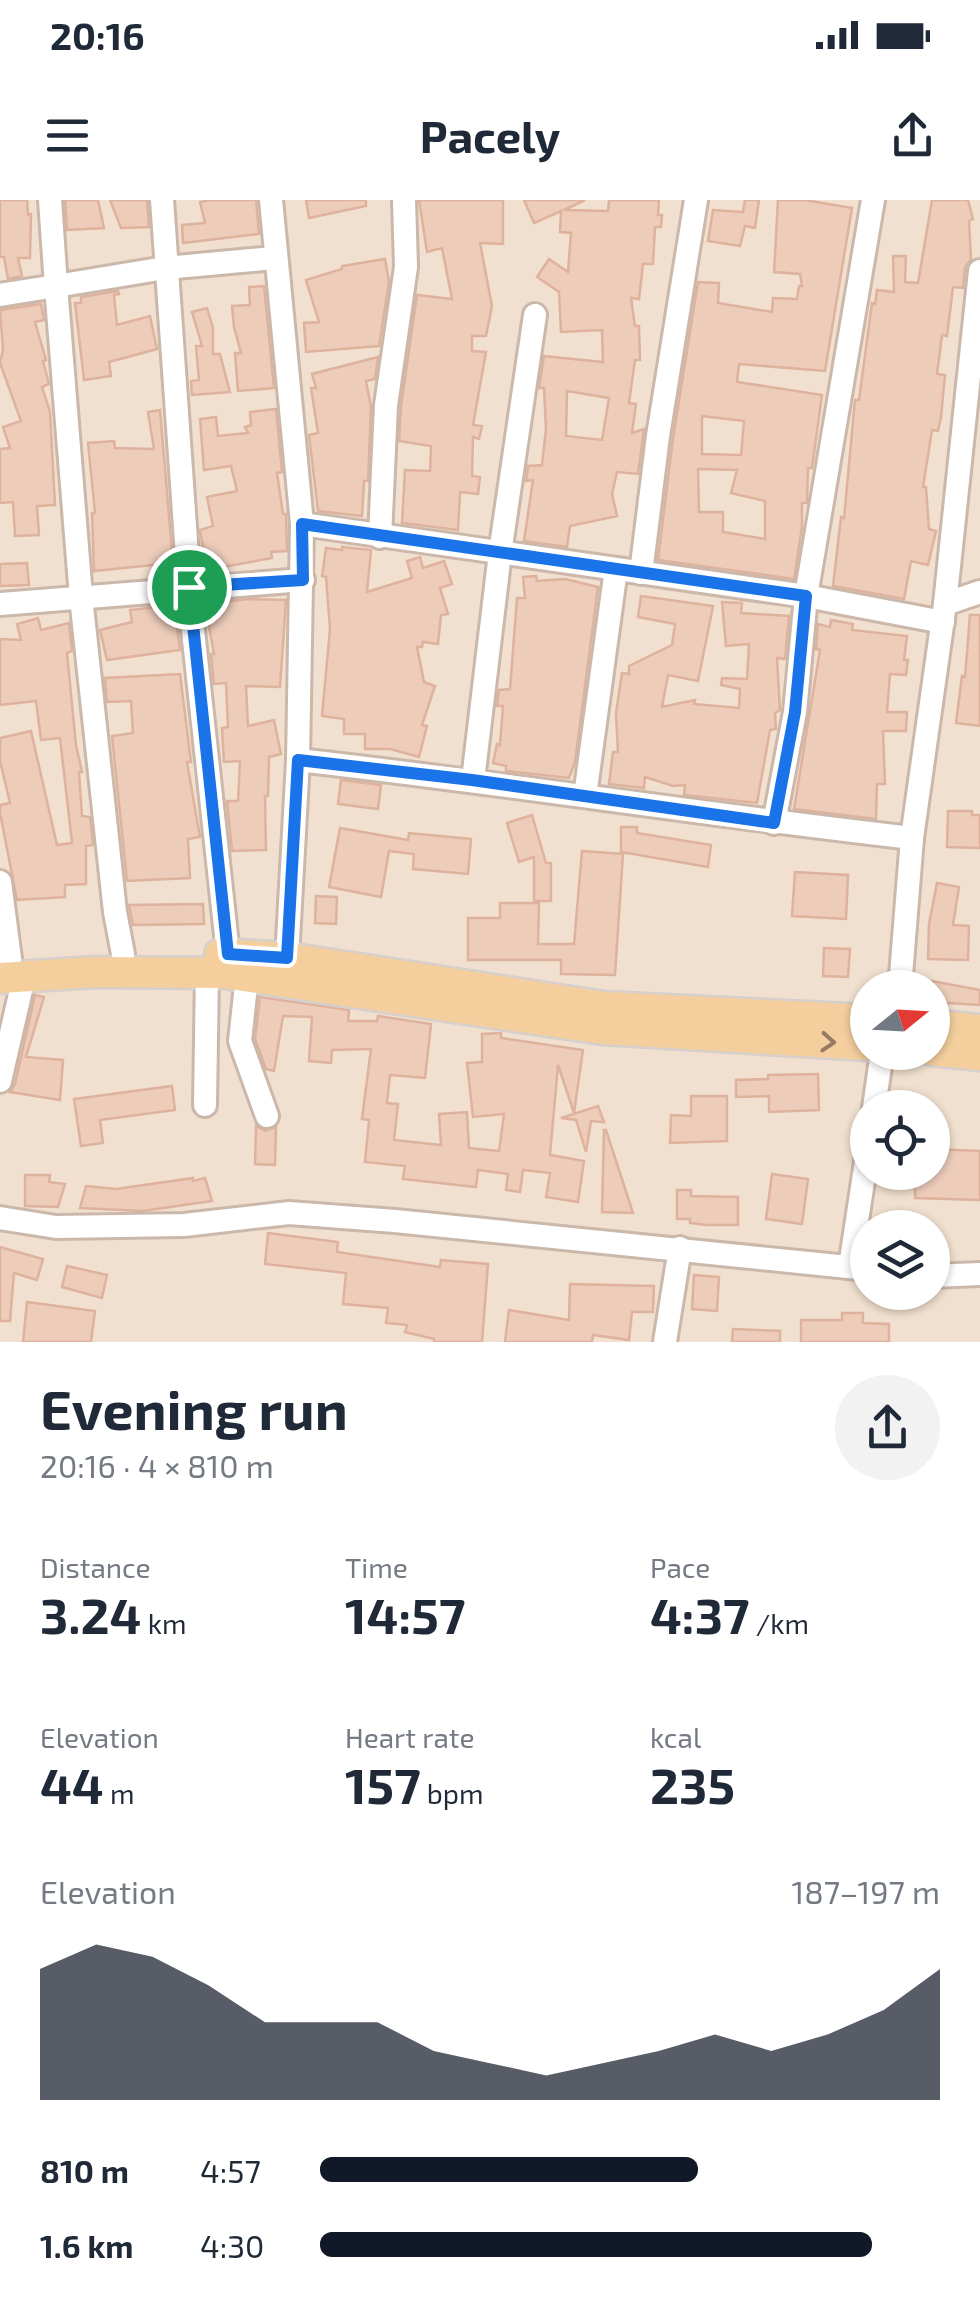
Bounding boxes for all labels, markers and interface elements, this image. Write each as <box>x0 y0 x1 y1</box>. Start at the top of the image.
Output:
text: 20:16 <box>50 12 145 58</box>
icon: menu <box>40 108 95 163</box>
text: Pacely <box>420 108 560 162</box>
icon: share <box>885 108 940 163</box>
pin <box>147 545 232 630</box>
icon: arrive <box>162 560 217 615</box>
north arrow <box>850 970 950 1070</box>
map controls <box>850 970 950 1310</box>
one-way arrow <box>820 1031 836 1052</box>
button: locate <box>850 1090 950 1190</box>
button: layers <box>850 1210 950 1310</box>
text: Evening run <box>40 1375 348 1441</box>
button: share <box>835 1375 940 1480</box>
text: 20:16 · 4 × 810 m <box>40 1446 274 1484</box>
text: Distance <box>40 1550 151 1584</box>
text: Time <box>345 1550 408 1584</box>
text: Pace <box>650 1550 710 1584</box>
text: 3.24 <box>40 1584 141 1644</box>
text: 14:57 <box>345 1584 465 1644</box>
text: 4:37 <box>650 1584 749 1644</box>
text: km <box>141 1606 186 1640</box>
text: /km <box>749 1606 809 1640</box>
text: Elevation <box>40 1720 159 1754</box>
text: Heart rate <box>345 1720 475 1754</box>
text: kcal <box>650 1720 701 1754</box>
text: 44 <box>40 1754 104 1814</box>
text: 157 <box>345 1754 421 1814</box>
text: 235 <box>650 1754 735 1814</box>
text: m <box>104 1776 134 1810</box>
text: bpm <box>421 1776 484 1810</box>
text: Elevation <box>40 1872 176 1910</box>
text: 187–197 m <box>792 1872 940 1910</box>
text: 810 m <box>40 2151 129 2189</box>
text: 4:57 <box>200 2151 261 2189</box>
text: 1.6 km <box>40 2226 134 2264</box>
text: 4:30 <box>200 2226 264 2264</box>

